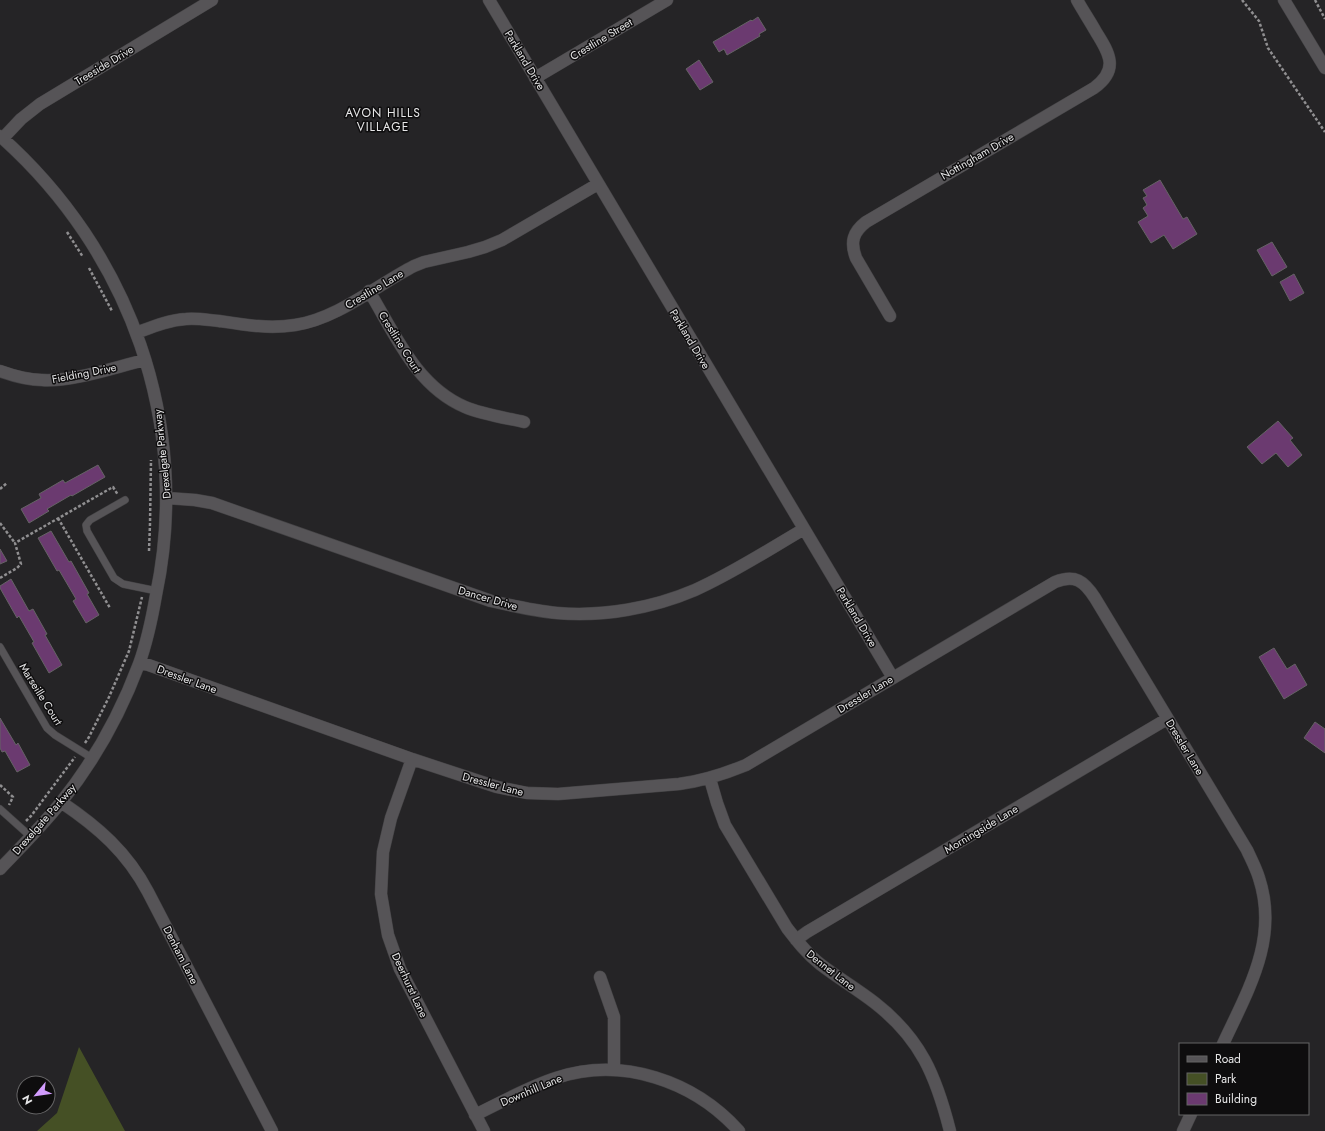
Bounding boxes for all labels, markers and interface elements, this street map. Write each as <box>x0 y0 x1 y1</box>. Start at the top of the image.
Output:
street label: Crestline Street <box>567 14 636 64</box>
street label: Parkland Drive <box>501 27 549 93</box>
street label: Treeside Drive <box>72 41 137 89</box>
district label: AVON HILLS VILLAGE <box>345 104 421 136</box>
street label: Nottingham Drive <box>937 128 1017 183</box>
street label: Crestline Lane <box>342 265 407 313</box>
street label: Parkland Drive <box>666 306 714 372</box>
street label: Crestline Court <box>375 308 425 376</box>
street label: Fielding Drive <box>50 359 118 387</box>
street label: Drexelgate Parkway <box>149 408 175 499</box>
street label: Dancer Drive <box>456 582 520 614</box>
street label: Parkland Drive <box>833 584 881 650</box>
street label: Marseille Court <box>15 660 67 729</box>
street label: Dressler Lane <box>155 661 219 697</box>
street label: Dressler Lane <box>834 671 896 717</box>
street label: Dressler Lane <box>1162 716 1208 778</box>
street label: Dressler Lane <box>461 768 526 800</box>
street label: Drexelgate Parkway <box>9 780 80 858</box>
street label: Morningside Lane <box>941 800 1021 857</box>
street label: Denham Lane <box>159 923 203 987</box>
street label: Dennet Lane <box>803 946 859 994</box>
street label: Deerhurst Lane <box>388 950 432 1020</box>
legend <box>1179 1043 1309 1115</box>
text: Road <box>1215 1050 1241 1068</box>
street label: Downhill Lane <box>498 1070 564 1110</box>
text: Park <box>1215 1070 1237 1088</box>
north arrow <box>16 1075 56 1115</box>
text: Building <box>1215 1090 1257 1108</box>
text: N <box>18 1092 36 1108</box>

